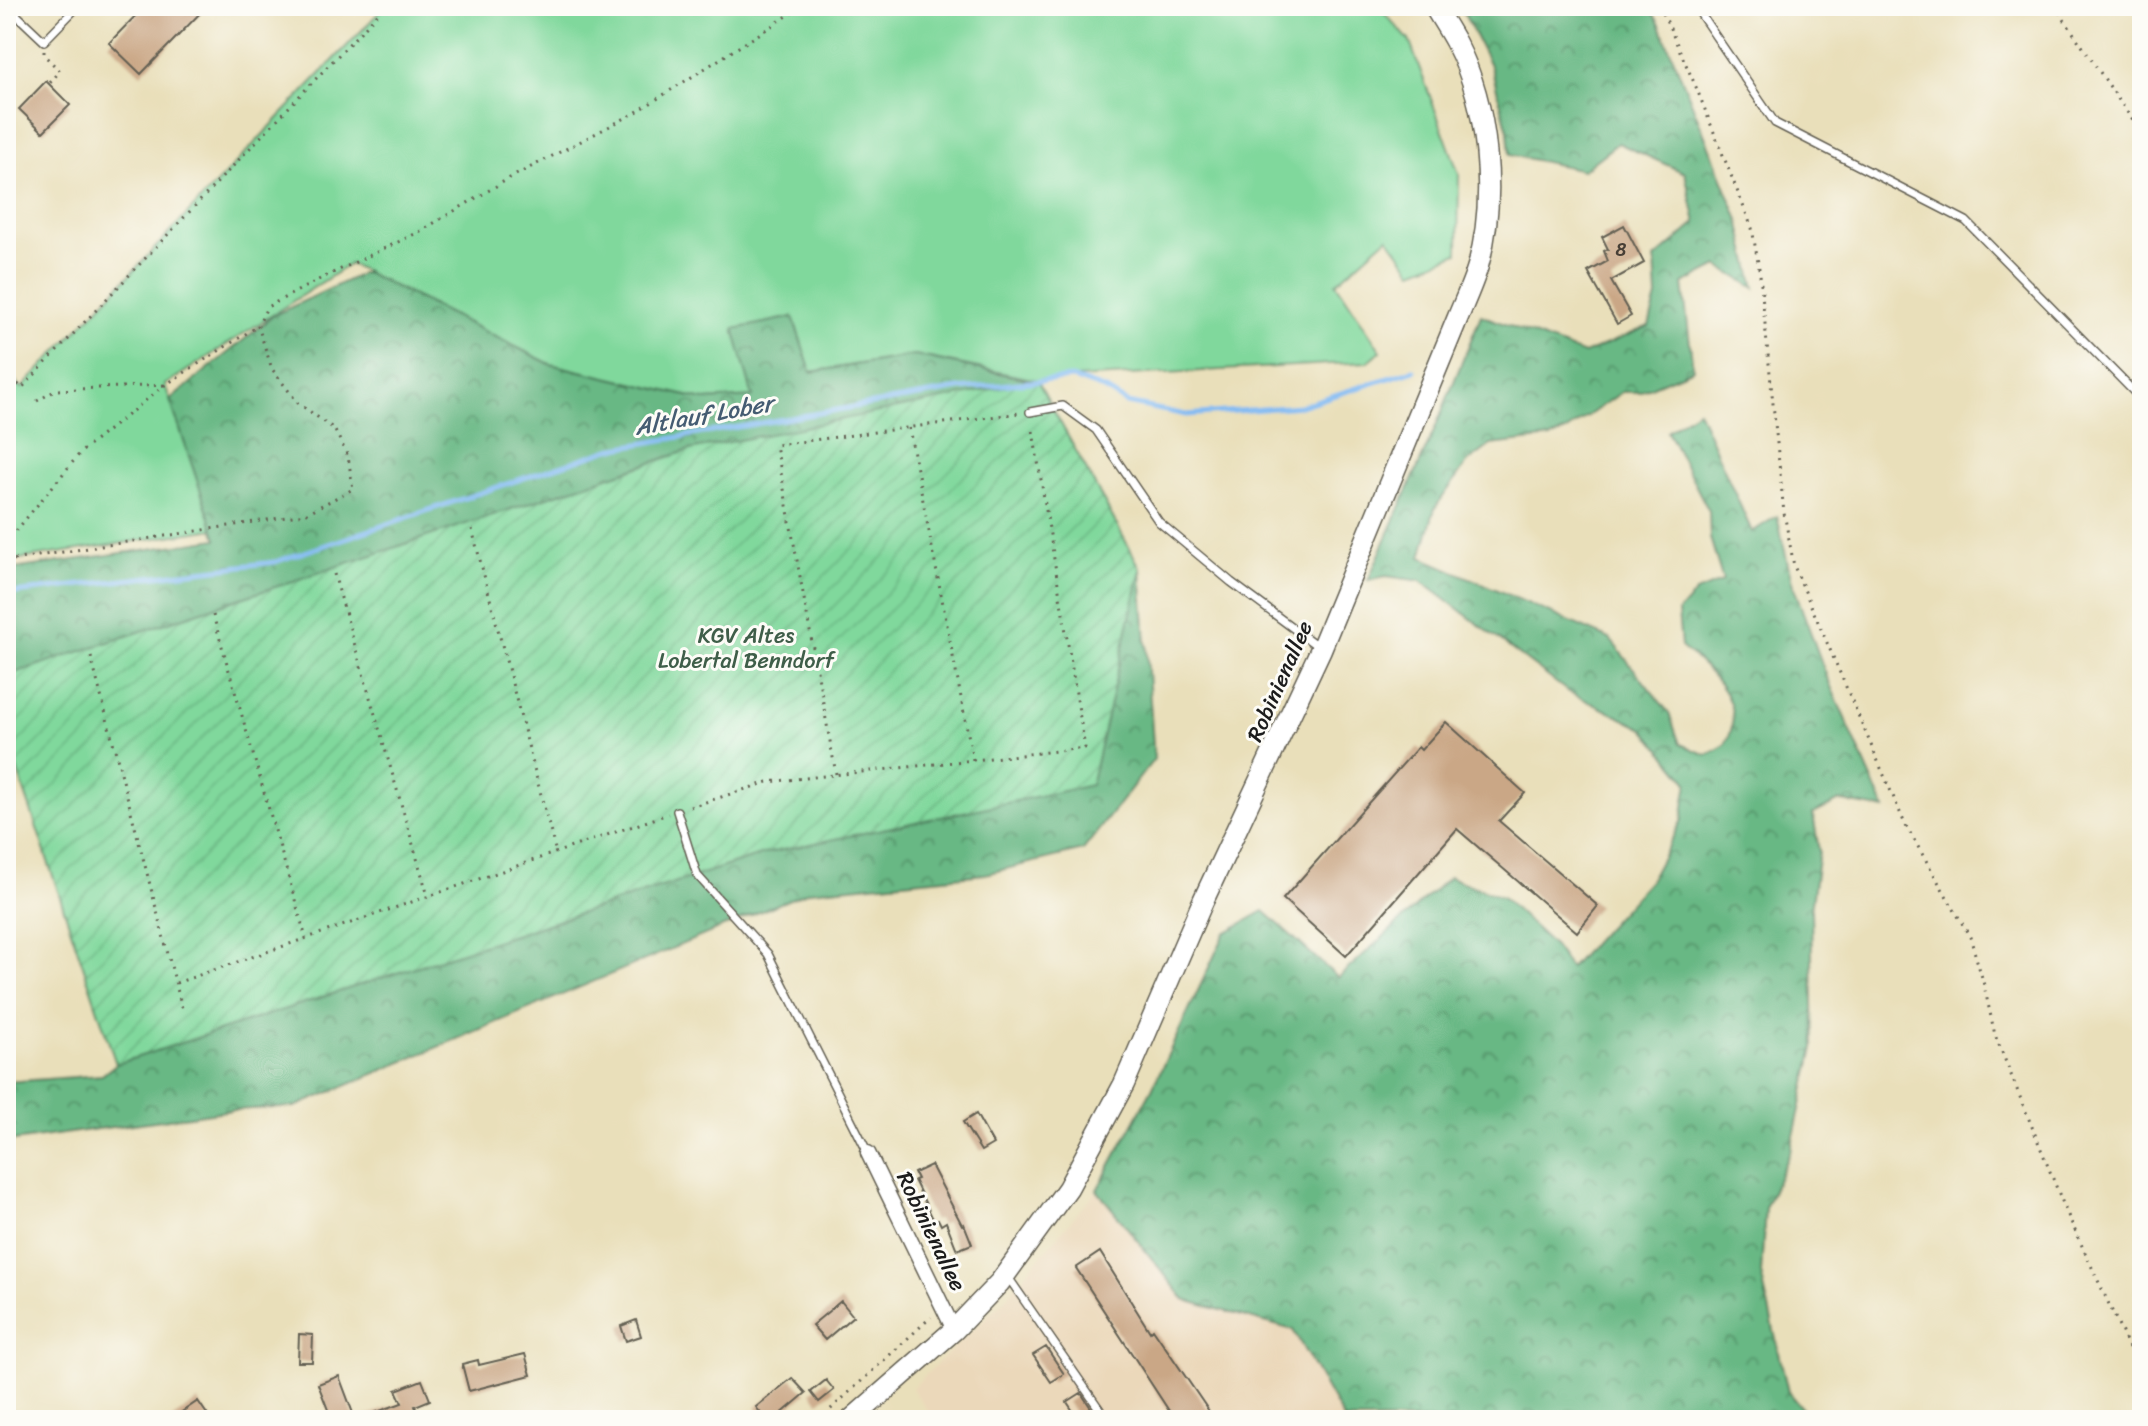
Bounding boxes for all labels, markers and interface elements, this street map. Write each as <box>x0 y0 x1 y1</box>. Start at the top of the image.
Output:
house number: 8 <box>1616 234 1627 266</box>
water label: Altlauf Lober <box>631 381 781 448</box>
street label: Robinienallee <box>1235 614 1324 748</box>
park label: KGV Altes Lobertal Benndorf <box>658 616 836 680</box>
street label: Robinienallee <box>886 1165 977 1298</box>

